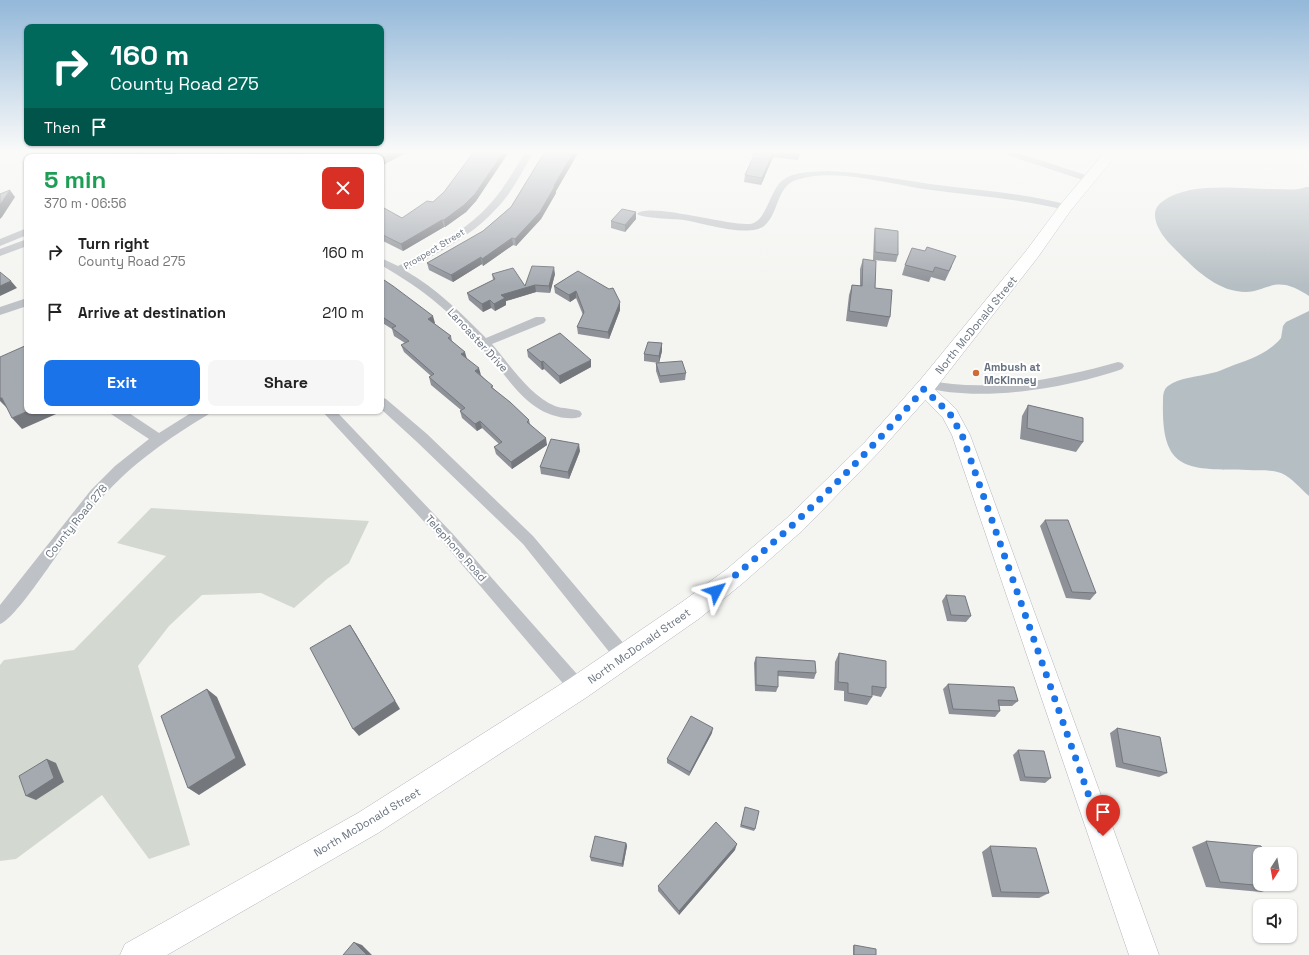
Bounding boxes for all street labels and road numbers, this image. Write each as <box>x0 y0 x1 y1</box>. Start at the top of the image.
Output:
street label: Prospect Street <box>401 226 467 272</box>
street label: North McDonald Street <box>932 273 1020 377</box>
street label: Lancaster Drive <box>445 305 511 375</box>
street label: County Road 278 <box>42 481 110 561</box>
street label: Telephone Road <box>422 512 490 584</box>
street label: North McDonald Street <box>585 605 693 687</box>
street label: North McDonald Street <box>311 784 423 860</box>

